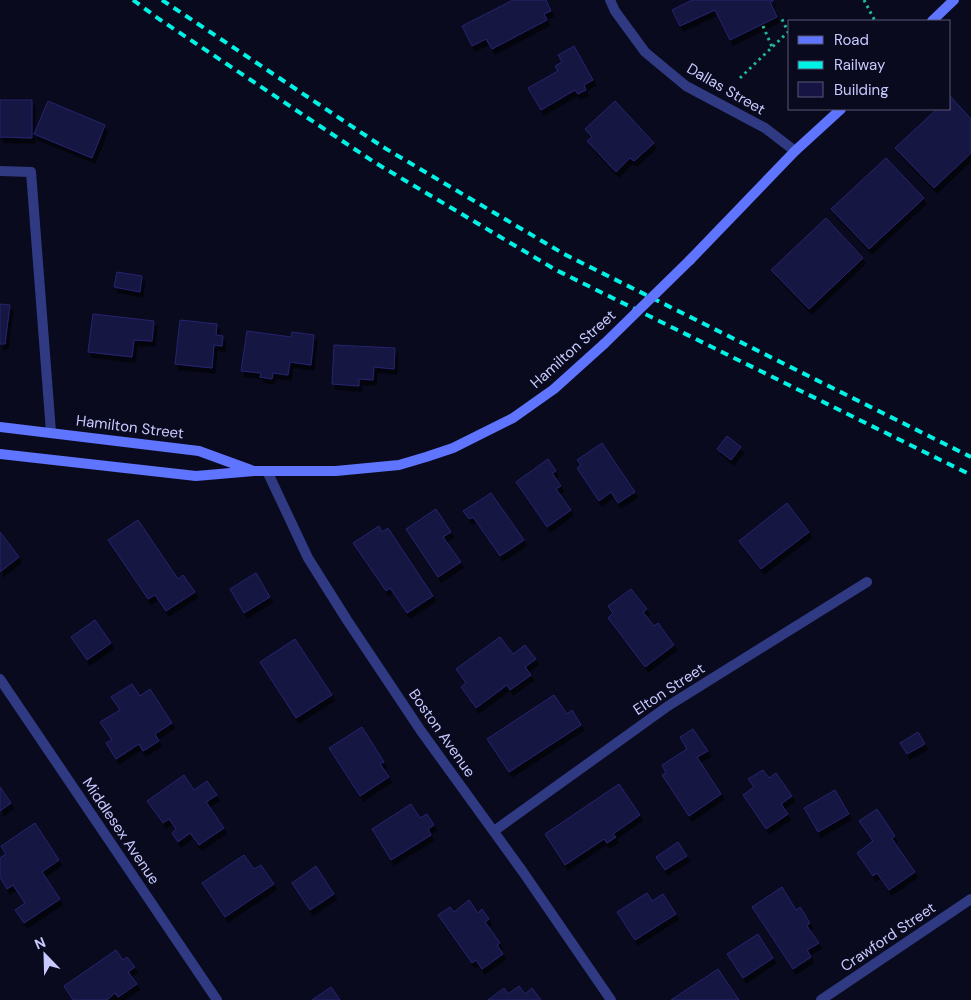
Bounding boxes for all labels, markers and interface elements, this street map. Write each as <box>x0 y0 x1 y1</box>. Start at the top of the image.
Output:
legend <box>788 20 951 110</box>
text: Road <box>834 30 869 50</box>
text: Railway <box>834 55 886 75</box>
street label: Dallas Street <box>683 58 769 120</box>
text: Building <box>834 80 889 100</box>
street label: Hamilton Street <box>526 305 620 393</box>
street label: Hamilton Street <box>75 410 185 444</box>
street label: Elton Street <box>629 658 709 720</box>
street label: Boston Avenue <box>404 685 480 781</box>
street label: Middlesex Avenue <box>78 774 164 888</box>
street label: Crawford Street <box>837 898 940 976</box>
north arrow <box>20 930 70 980</box>
text: N <box>32 933 48 953</box>

